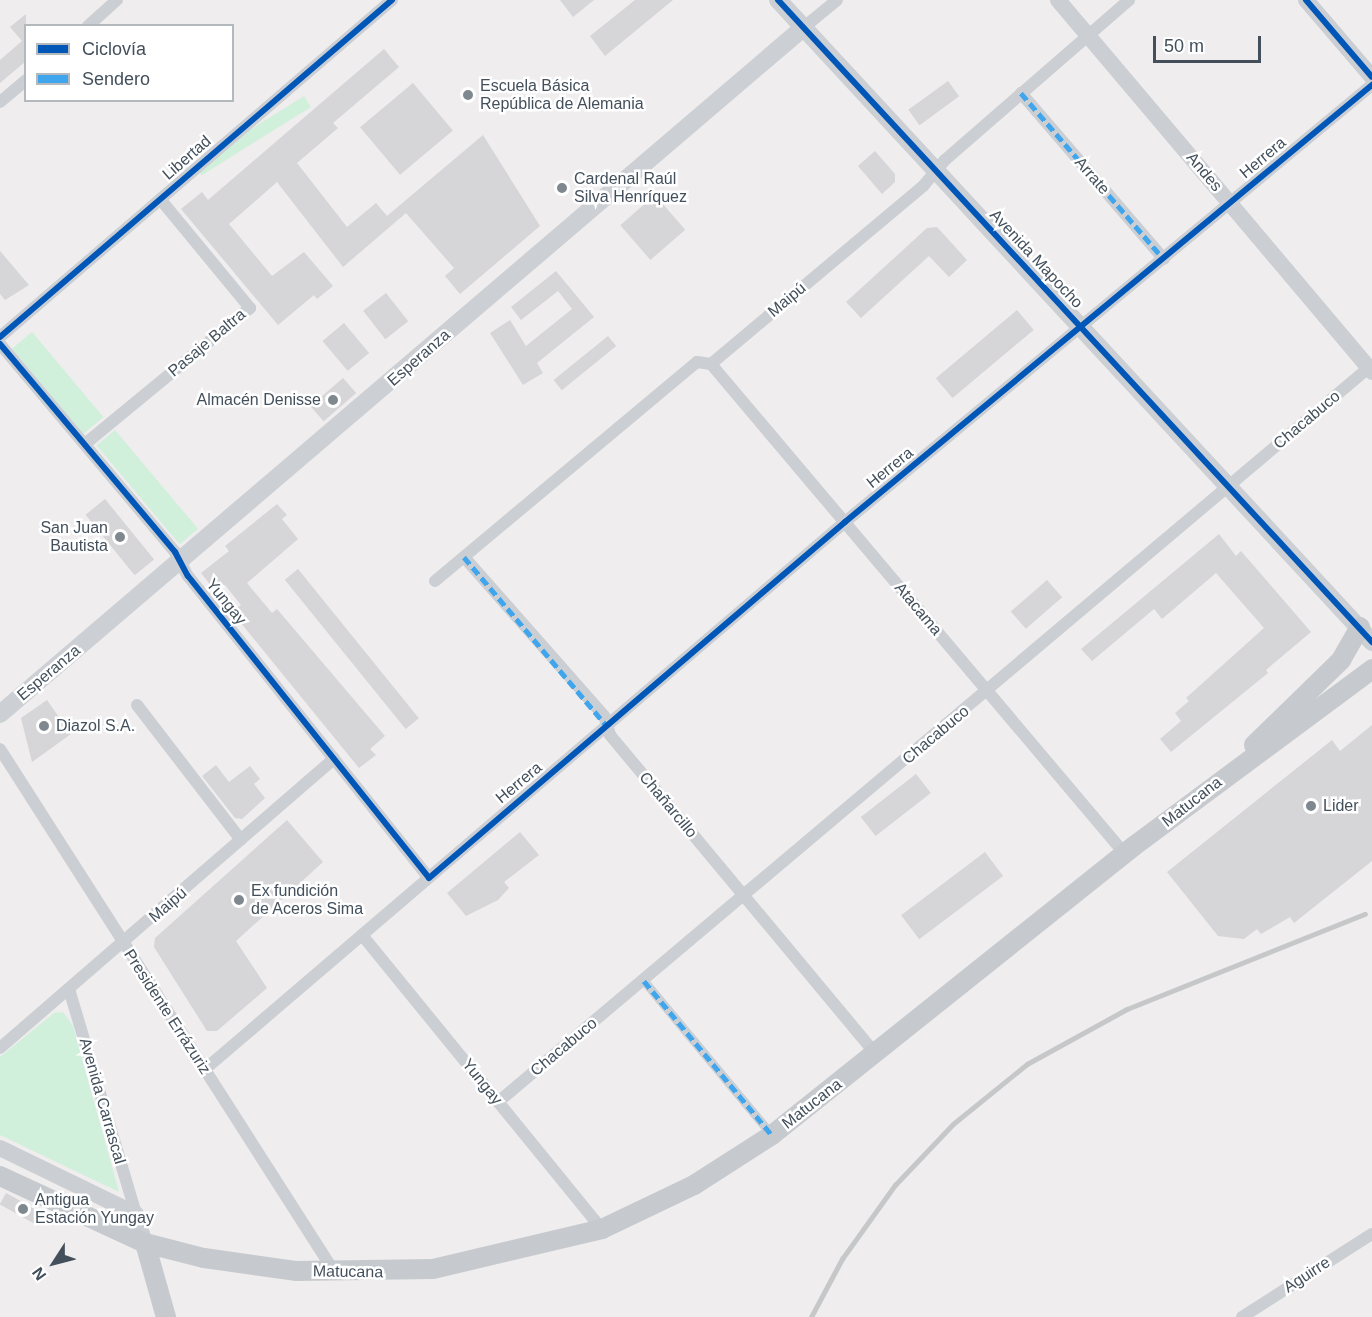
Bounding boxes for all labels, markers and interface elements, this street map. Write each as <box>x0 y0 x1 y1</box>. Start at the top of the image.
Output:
legend <box>24 24 234 102</box>
scale bar <box>1156 24 1264 62</box>
text: 50 m <box>1164 36 1204 56</box>
text: Ciclovía <box>82 39 146 59</box>
text: Sendero <box>82 69 150 89</box>
place label: Escuela Básica República de Alemania <box>480 76 645 114</box>
marker: Escuela Básica República de Alemania <box>461 88 475 102</box>
street label: Libertad <box>159 132 215 184</box>
street label: Herrera <box>1236 133 1290 183</box>
street label: Andes <box>1182 148 1226 196</box>
street label: Arrate <box>1070 153 1114 199</box>
place label: Cardenal Raúl Silva Henríquez <box>574 169 687 207</box>
marker: Cardenal Raúl Silva Henríquez <box>555 181 569 195</box>
street label: Avenida Mapocho <box>985 206 1087 312</box>
street label: Maipú <box>764 279 810 321</box>
street label: Pasaje Baltra <box>164 305 250 381</box>
street label: Esperanza <box>384 326 454 390</box>
street label: Chacabuco <box>1270 387 1344 453</box>
place label: Almacén Denisse <box>196 390 321 410</box>
marker: Almacén Denisse <box>326 393 340 407</box>
street label: Herrera <box>863 443 917 493</box>
place label: San Juan Bautista <box>40 518 108 556</box>
marker: San Juan Bautista <box>113 530 127 544</box>
street label: Yungay <box>202 575 250 629</box>
street label: Atacama <box>890 579 946 639</box>
street label: Esperanza <box>14 641 84 705</box>
street label: Chacabuco <box>899 702 973 768</box>
place label: Diazol S.A. <box>56 716 135 736</box>
marker: Diazol S.A. <box>37 719 51 733</box>
street label: Herrera <box>492 758 546 808</box>
street label: Chañarcillo <box>635 768 701 842</box>
street label: Matucana <box>1158 773 1226 831</box>
place label: Lider <box>1323 796 1359 816</box>
marker: Lider <box>1304 799 1318 813</box>
place label: Ex fundición de Aceros Sima <box>251 881 364 919</box>
street label: Maipú <box>145 883 191 927</box>
marker: Ex fundición de Aceros Sima <box>232 893 246 907</box>
street label: Presidente Errázuriz <box>119 946 215 1078</box>
street label: Chacabuco <box>527 1014 601 1080</box>
street label: Avenida Carrascal <box>75 1036 129 1166</box>
street label: Yungay <box>458 1055 506 1109</box>
street label: Matucana <box>778 1075 846 1133</box>
place label: Antigua Estación Yungay <box>35 1190 154 1228</box>
marker: Antigua Estación Yungay <box>16 1202 30 1216</box>
north arrow <box>24 1233 84 1293</box>
street label: Aguirre <box>1280 1253 1334 1297</box>
street label: Matucana <box>313 1262 383 1282</box>
text: N <box>29 1264 49 1284</box>

